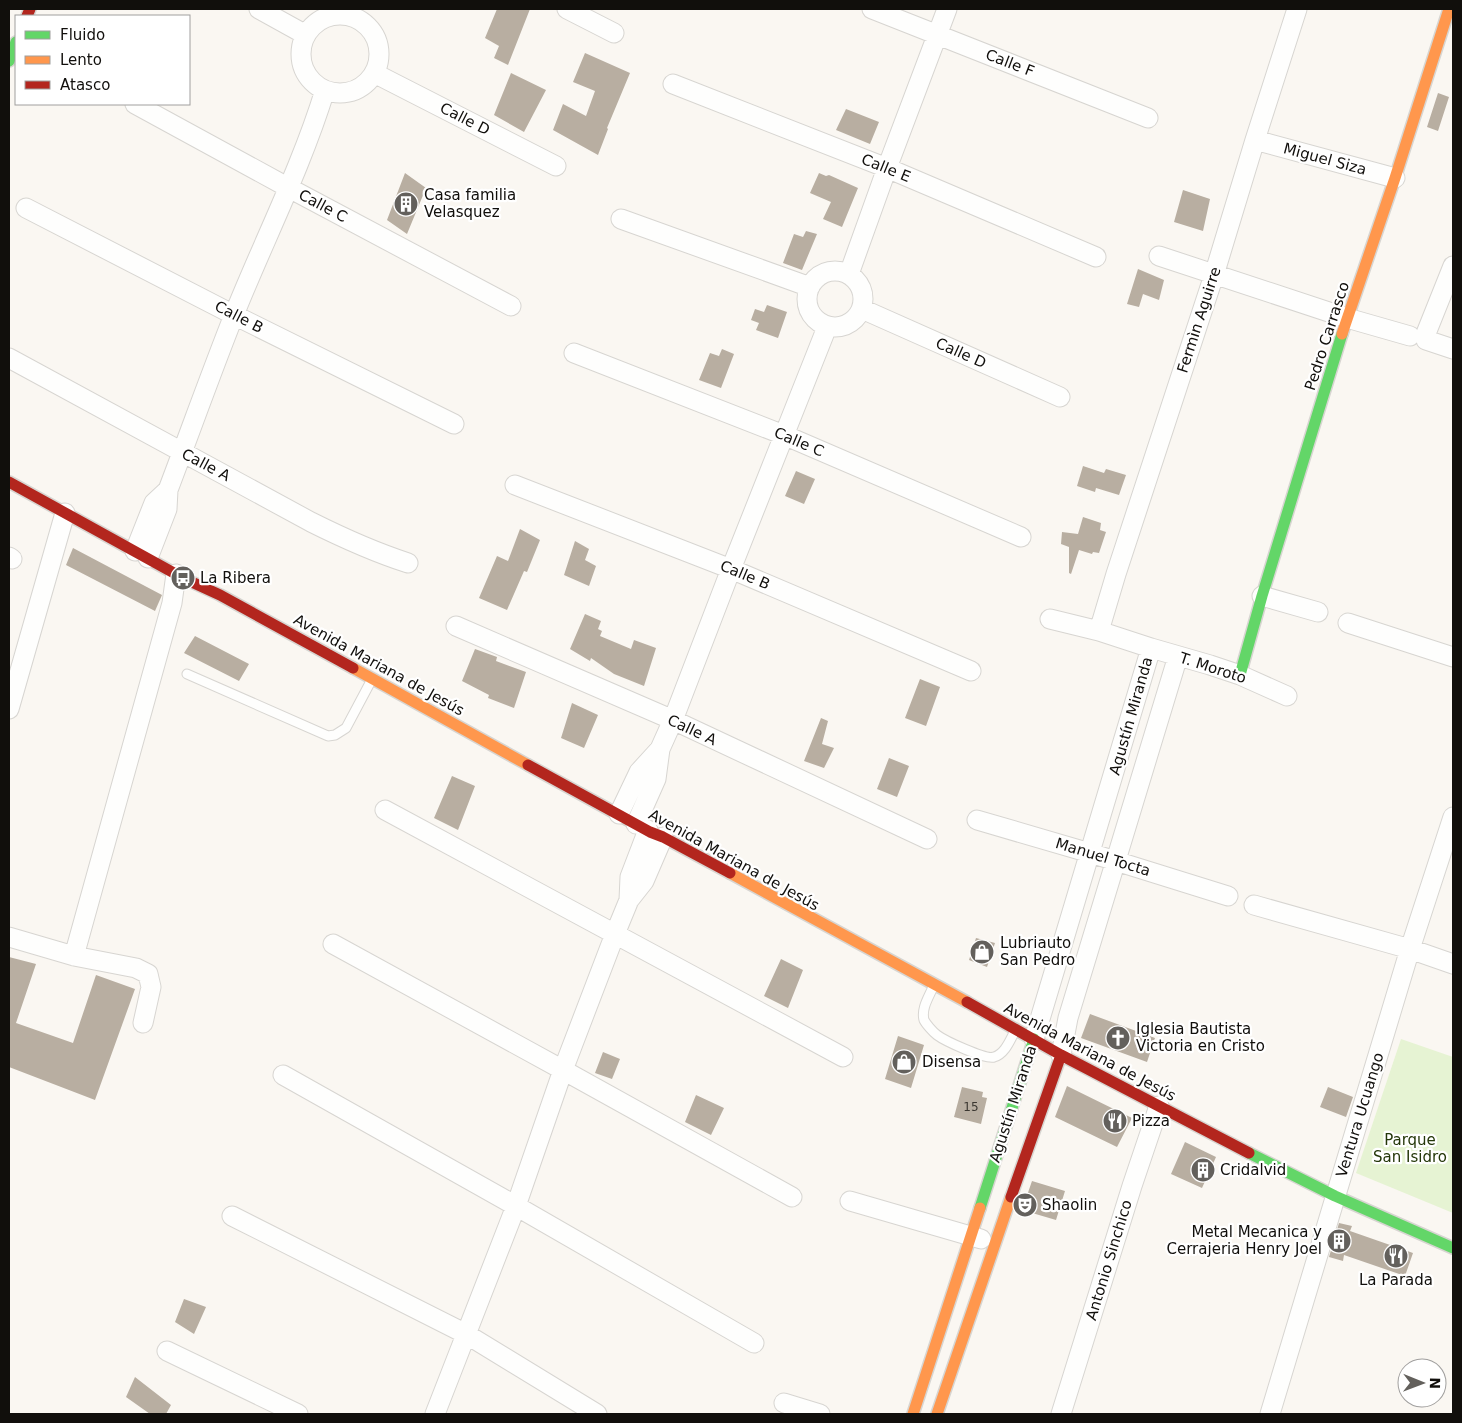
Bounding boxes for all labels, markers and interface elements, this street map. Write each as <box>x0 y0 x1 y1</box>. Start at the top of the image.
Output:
legend <box>15 15 190 105</box>
text: Fluido <box>60 26 105 44</box>
street label: Calle F <box>983 46 1037 80</box>
text: Lento <box>60 51 102 69</box>
text: Atasco <box>60 76 110 94</box>
street label: Calle D <box>437 99 493 139</box>
street label: Miguel Siza <box>1282 139 1368 179</box>
street label: Calle E <box>859 150 913 186</box>
street label: Calle C <box>296 186 350 226</box>
place label: Casa familia Velasquez <box>424 186 516 221</box>
building icon: Casa familia Velasquez <box>393 191 419 217</box>
street label: Fermìn Aguirre <box>1173 265 1225 375</box>
street label: Pedro Carrasco <box>1301 279 1353 393</box>
street label: Calle B <box>212 297 266 337</box>
street label: Calle D <box>933 334 989 372</box>
street label: Calle C <box>771 423 827 461</box>
street label: Calle A <box>179 445 234 486</box>
street label: Calle B <box>717 556 773 594</box>
bus stop icon: La Ribera <box>170 565 196 591</box>
place label: La Ribera <box>200 569 271 587</box>
street label: Avenida Mariana de Jesús <box>291 611 468 720</box>
street label: T. Moroto <box>1176 648 1249 687</box>
street label: Agustín Miranda <box>1106 655 1156 777</box>
street label: Calle A <box>665 711 720 750</box>
street label: Avenida Mariana de Jesús <box>646 806 823 915</box>
street label: Manuel Tocta <box>1053 834 1153 880</box>
place label: Lubriauto San Pedro <box>1000 934 1075 969</box>
shop icon: Lubriauto San Pedro <box>969 939 995 965</box>
street label: Avenida Mariana de Jesús <box>1001 999 1179 1105</box>
place label: Iglesia Bautista Victoria en Cristo <box>1136 1020 1265 1055</box>
church icon: Iglesia Bautista Victoria en Cristo <box>1105 1025 1131 1051</box>
street label: Agustín Miranda <box>986 1043 1040 1165</box>
shop icon: Disensa <box>891 1049 917 1075</box>
street label: Ventura Ucuango <box>1332 1050 1388 1180</box>
place label: Disensa <box>922 1053 981 1071</box>
house number: 15 <box>963 1100 979 1114</box>
restaurant icon: Pizza <box>1102 1108 1128 1134</box>
place label: Pizza <box>1132 1112 1170 1130</box>
park label: Parque San Isidro <box>1373 1131 1447 1166</box>
building icon: Cridalvid <box>1190 1157 1216 1183</box>
place label: Cridalvid <box>1220 1161 1286 1179</box>
theatre icon: Shaolin <box>1012 1192 1038 1218</box>
place label: Shaolin <box>1042 1196 1097 1214</box>
street label: Antonio Sinchico <box>1082 1198 1136 1322</box>
place label: Metal Mecanica y Cerrajeria Henry Joel <box>1167 1223 1322 1258</box>
building icon: Metal Mecanica y Cerrajeria Henry Joel <box>1326 1228 1352 1254</box>
restaurant icon: La Parada <box>1383 1243 1409 1269</box>
place label: La Parada <box>1359 1271 1433 1289</box>
north arrow <box>1397 1358 1447 1408</box>
text: N <box>1427 1377 1443 1389</box>

